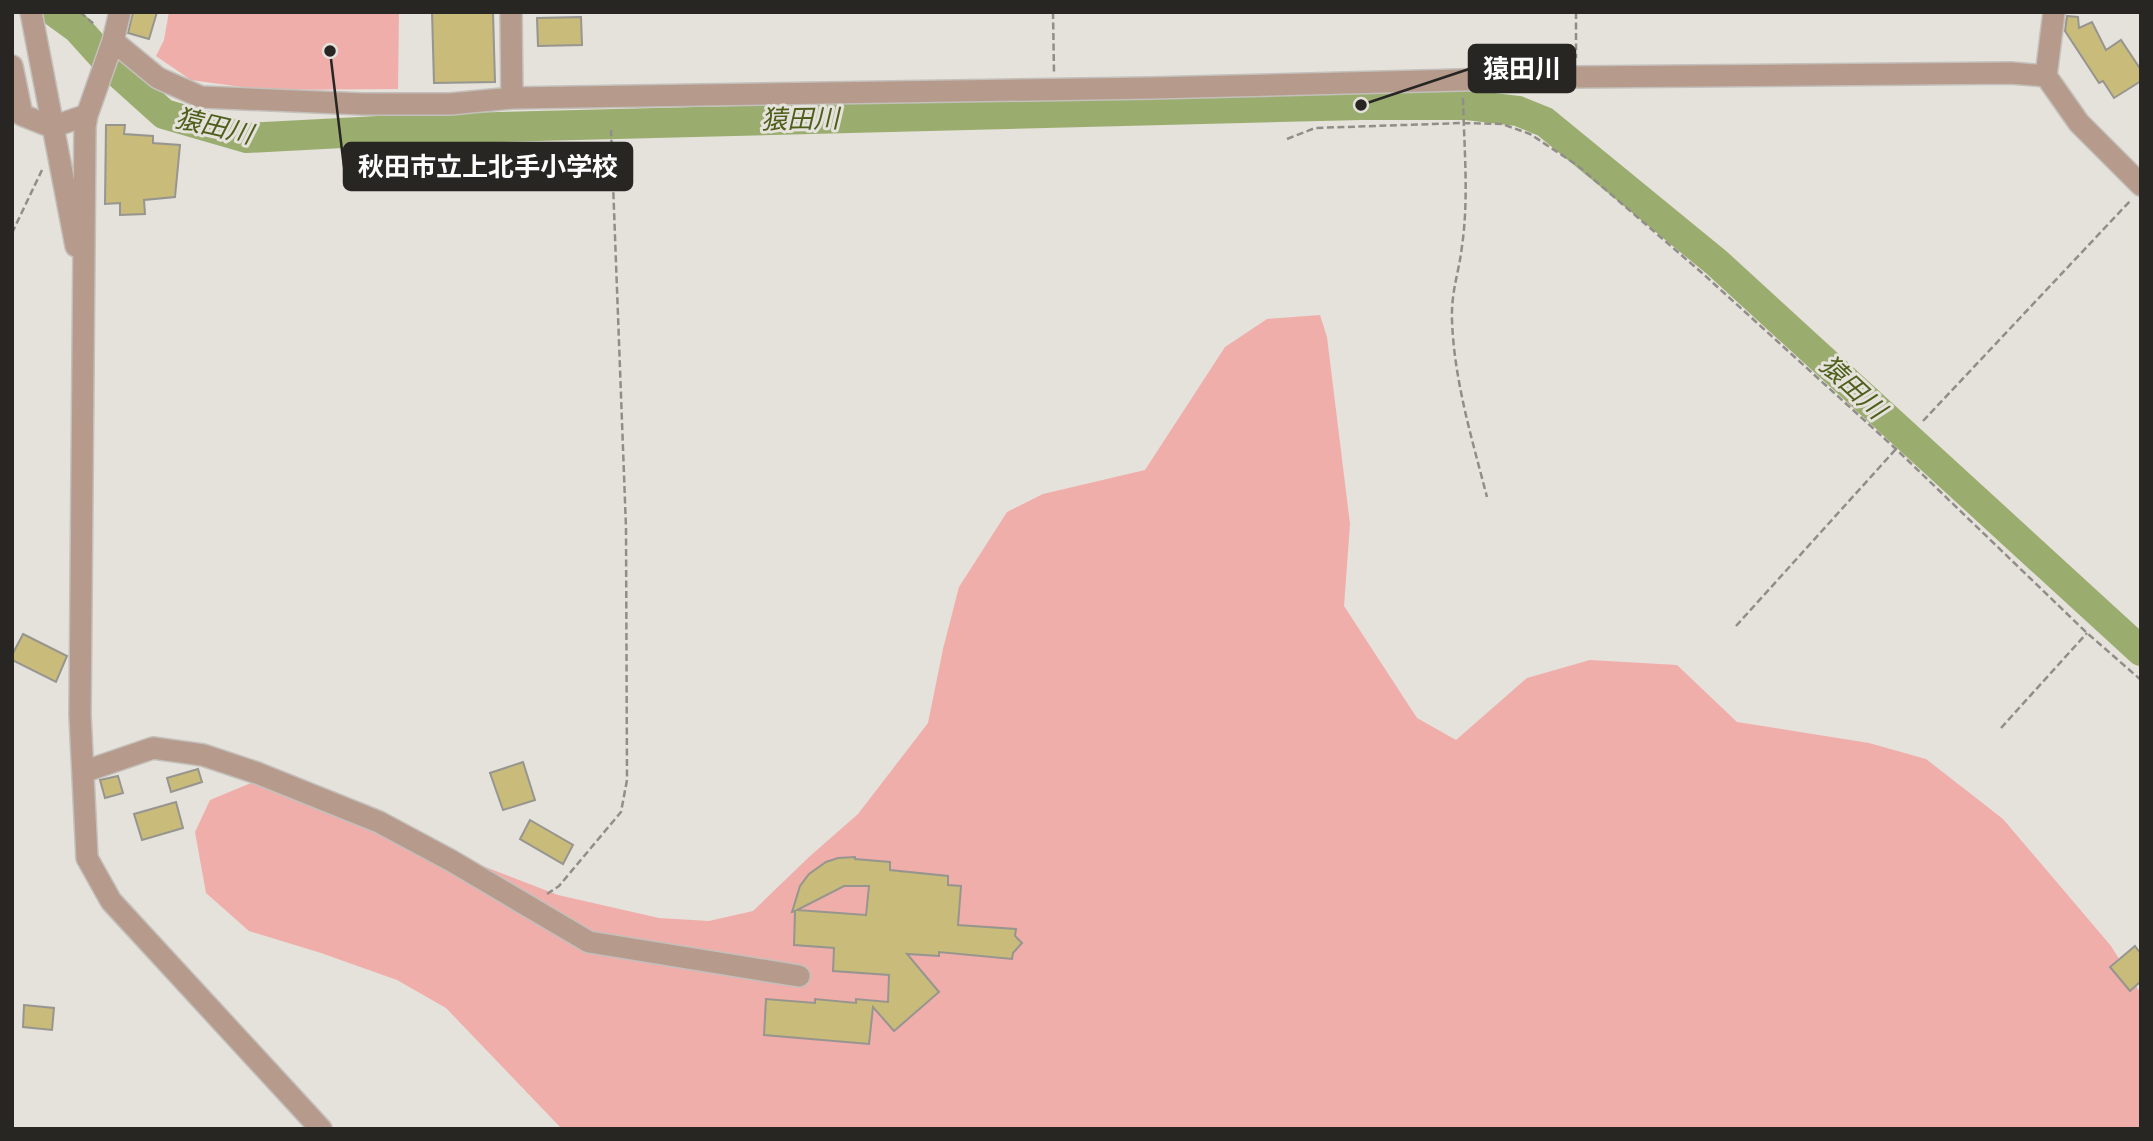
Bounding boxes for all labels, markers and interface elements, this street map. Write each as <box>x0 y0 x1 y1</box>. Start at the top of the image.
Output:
callout: 猿田川 <box>1469 45 1575 92</box>
text: 猿田川 <box>1483 54 1561 84</box>
water label: 猿田川 <box>173 103 258 150</box>
water label: 猿田川 <box>761 103 842 135</box>
callout: 秋田市立上北手小学校 <box>344 143 632 190</box>
text: 秋田市立上北手小学校 <box>358 152 618 182</box>
water label: 猿田川 <box>1814 349 1894 427</box>

